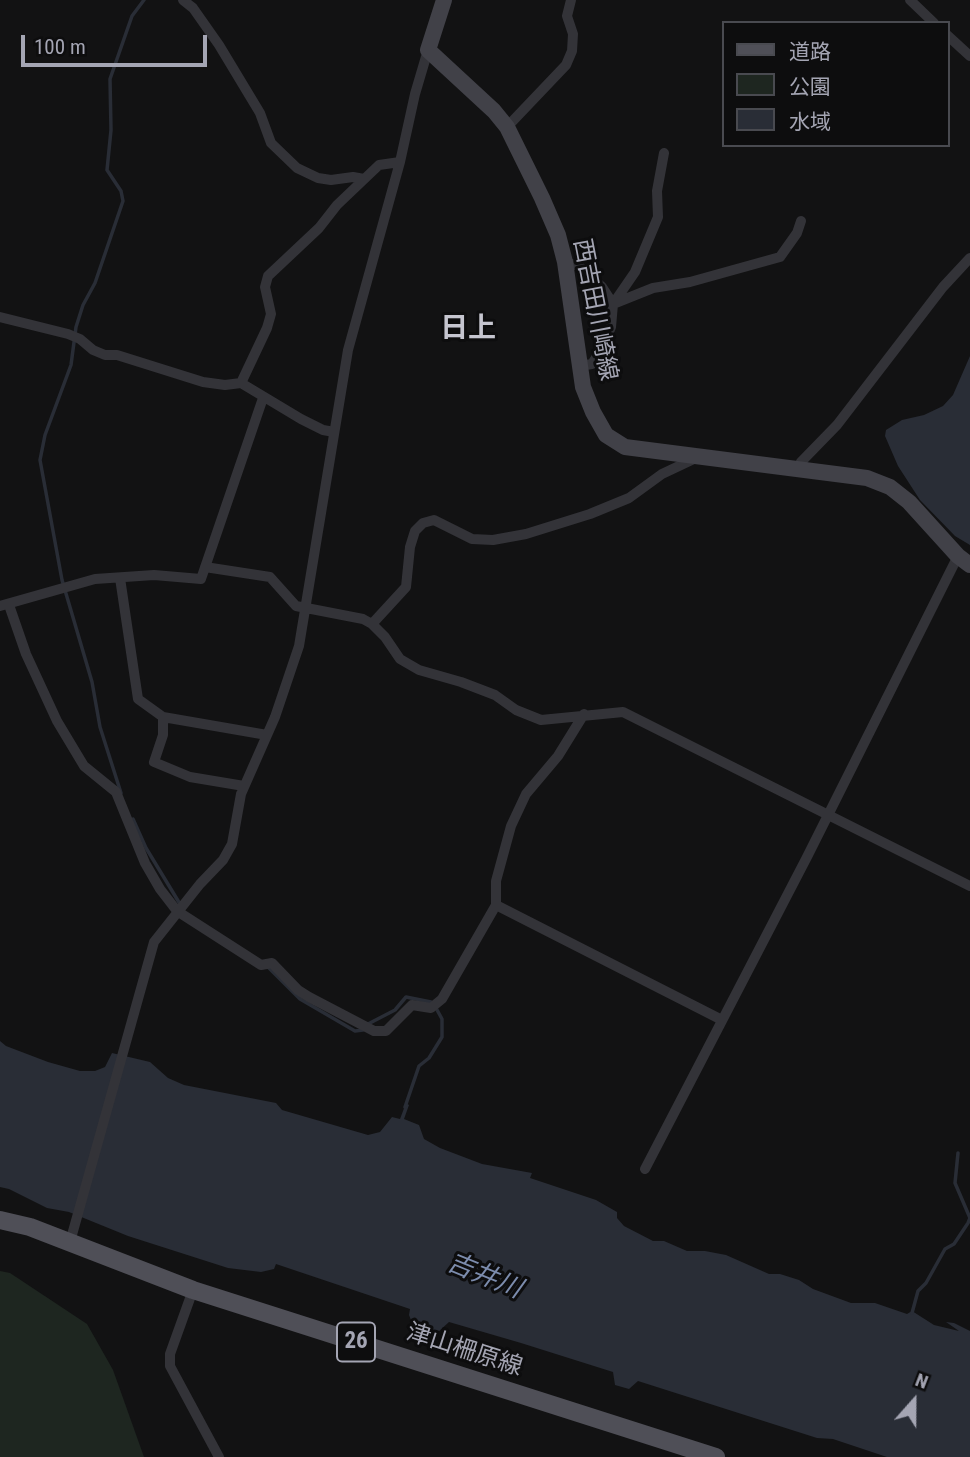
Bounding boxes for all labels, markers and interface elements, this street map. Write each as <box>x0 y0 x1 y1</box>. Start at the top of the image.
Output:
scale bar <box>24 21 210 65</box>
legend <box>722 21 949 147</box>
text: 100 m <box>34 35 86 59</box>
text: 道路 <box>789 40 831 64</box>
text: 公園 <box>789 75 831 99</box>
text: 水域 <box>789 110 831 134</box>
street label: 西吉田川崎線 <box>566 237 622 383</box>
district label: 日上 <box>440 313 496 347</box>
water label: 吉井川 <box>442 1248 526 1306</box>
street label: 津山柵原線 <box>402 1319 526 1383</box>
road number: 26 <box>337 1322 375 1362</box>
north arrow <box>879 1366 949 1436</box>
text: N <box>912 1368 931 1394</box>

